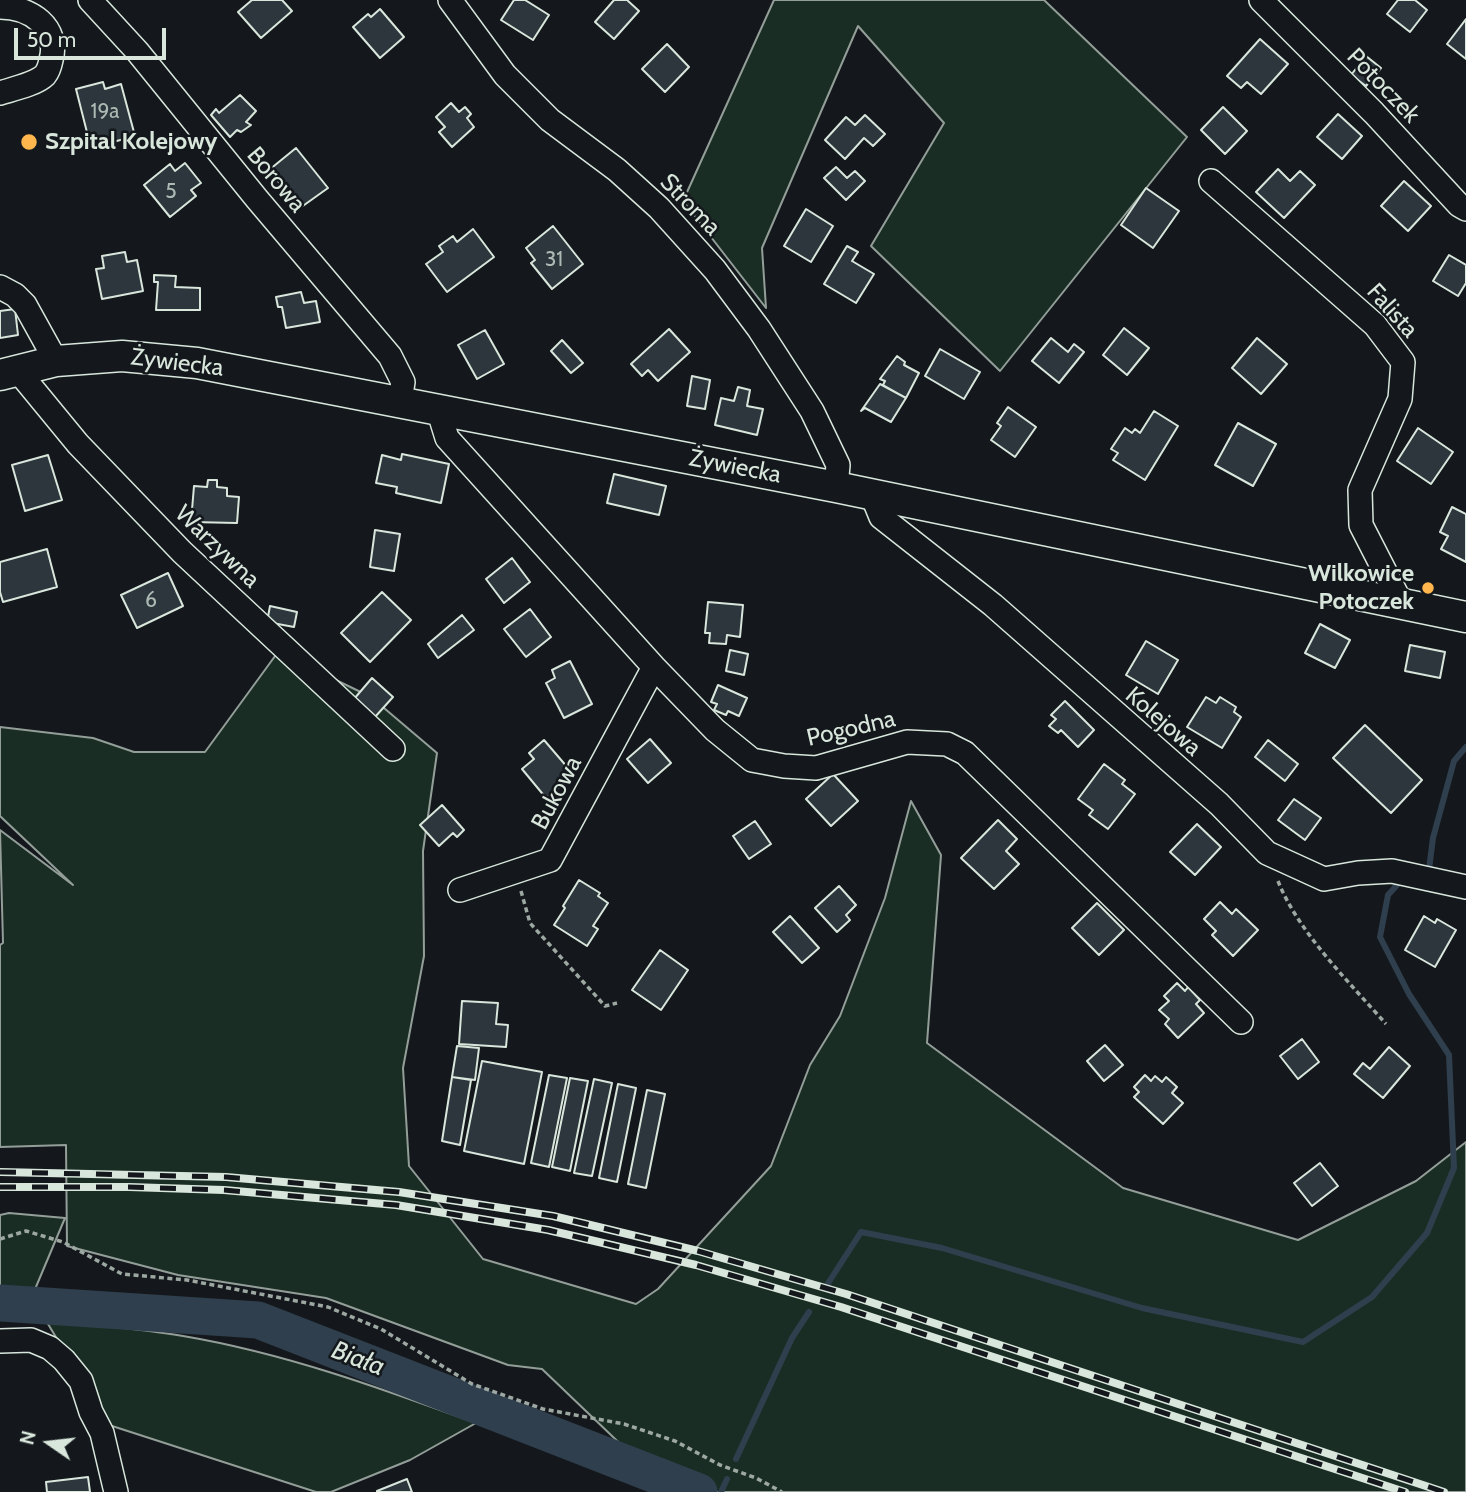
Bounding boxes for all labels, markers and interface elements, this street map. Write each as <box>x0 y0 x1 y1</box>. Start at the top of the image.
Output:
scale bar <box>18 14 170 58</box>
text: 50 m <box>27 27 76 52</box>
street label: Potoczek <box>1340 43 1426 129</box>
house number: 19a <box>91 99 119 125</box>
place label: Szpital Kolejowy <box>45 128 217 156</box>
marker: Szpital Kolejowy <box>19 132 39 152</box>
street label: Borowa <box>240 141 312 219</box>
street label: Stroma <box>654 168 726 242</box>
house number: 5 <box>165 179 177 205</box>
house number: 31 <box>545 247 563 273</box>
street label: Falista <box>1360 278 1424 344</box>
street label: Żywiecka <box>129 343 225 383</box>
street label: Żywiecka <box>687 444 783 490</box>
street label: Warzywna <box>169 500 265 594</box>
place label: Wilkowice Potoczek <box>1308 560 1414 616</box>
marker: Wilkowice Potoczek <box>1420 580 1436 596</box>
house number: 6 <box>145 588 157 614</box>
street label: Kolejowa <box>1119 681 1207 763</box>
street label: Pogodna <box>804 705 898 753</box>
street label: Bukowa <box>526 751 588 835</box>
water label: Biała <box>327 1335 389 1383</box>
north arrow <box>14 1408 84 1478</box>
text: N <box>15 1428 41 1447</box>

